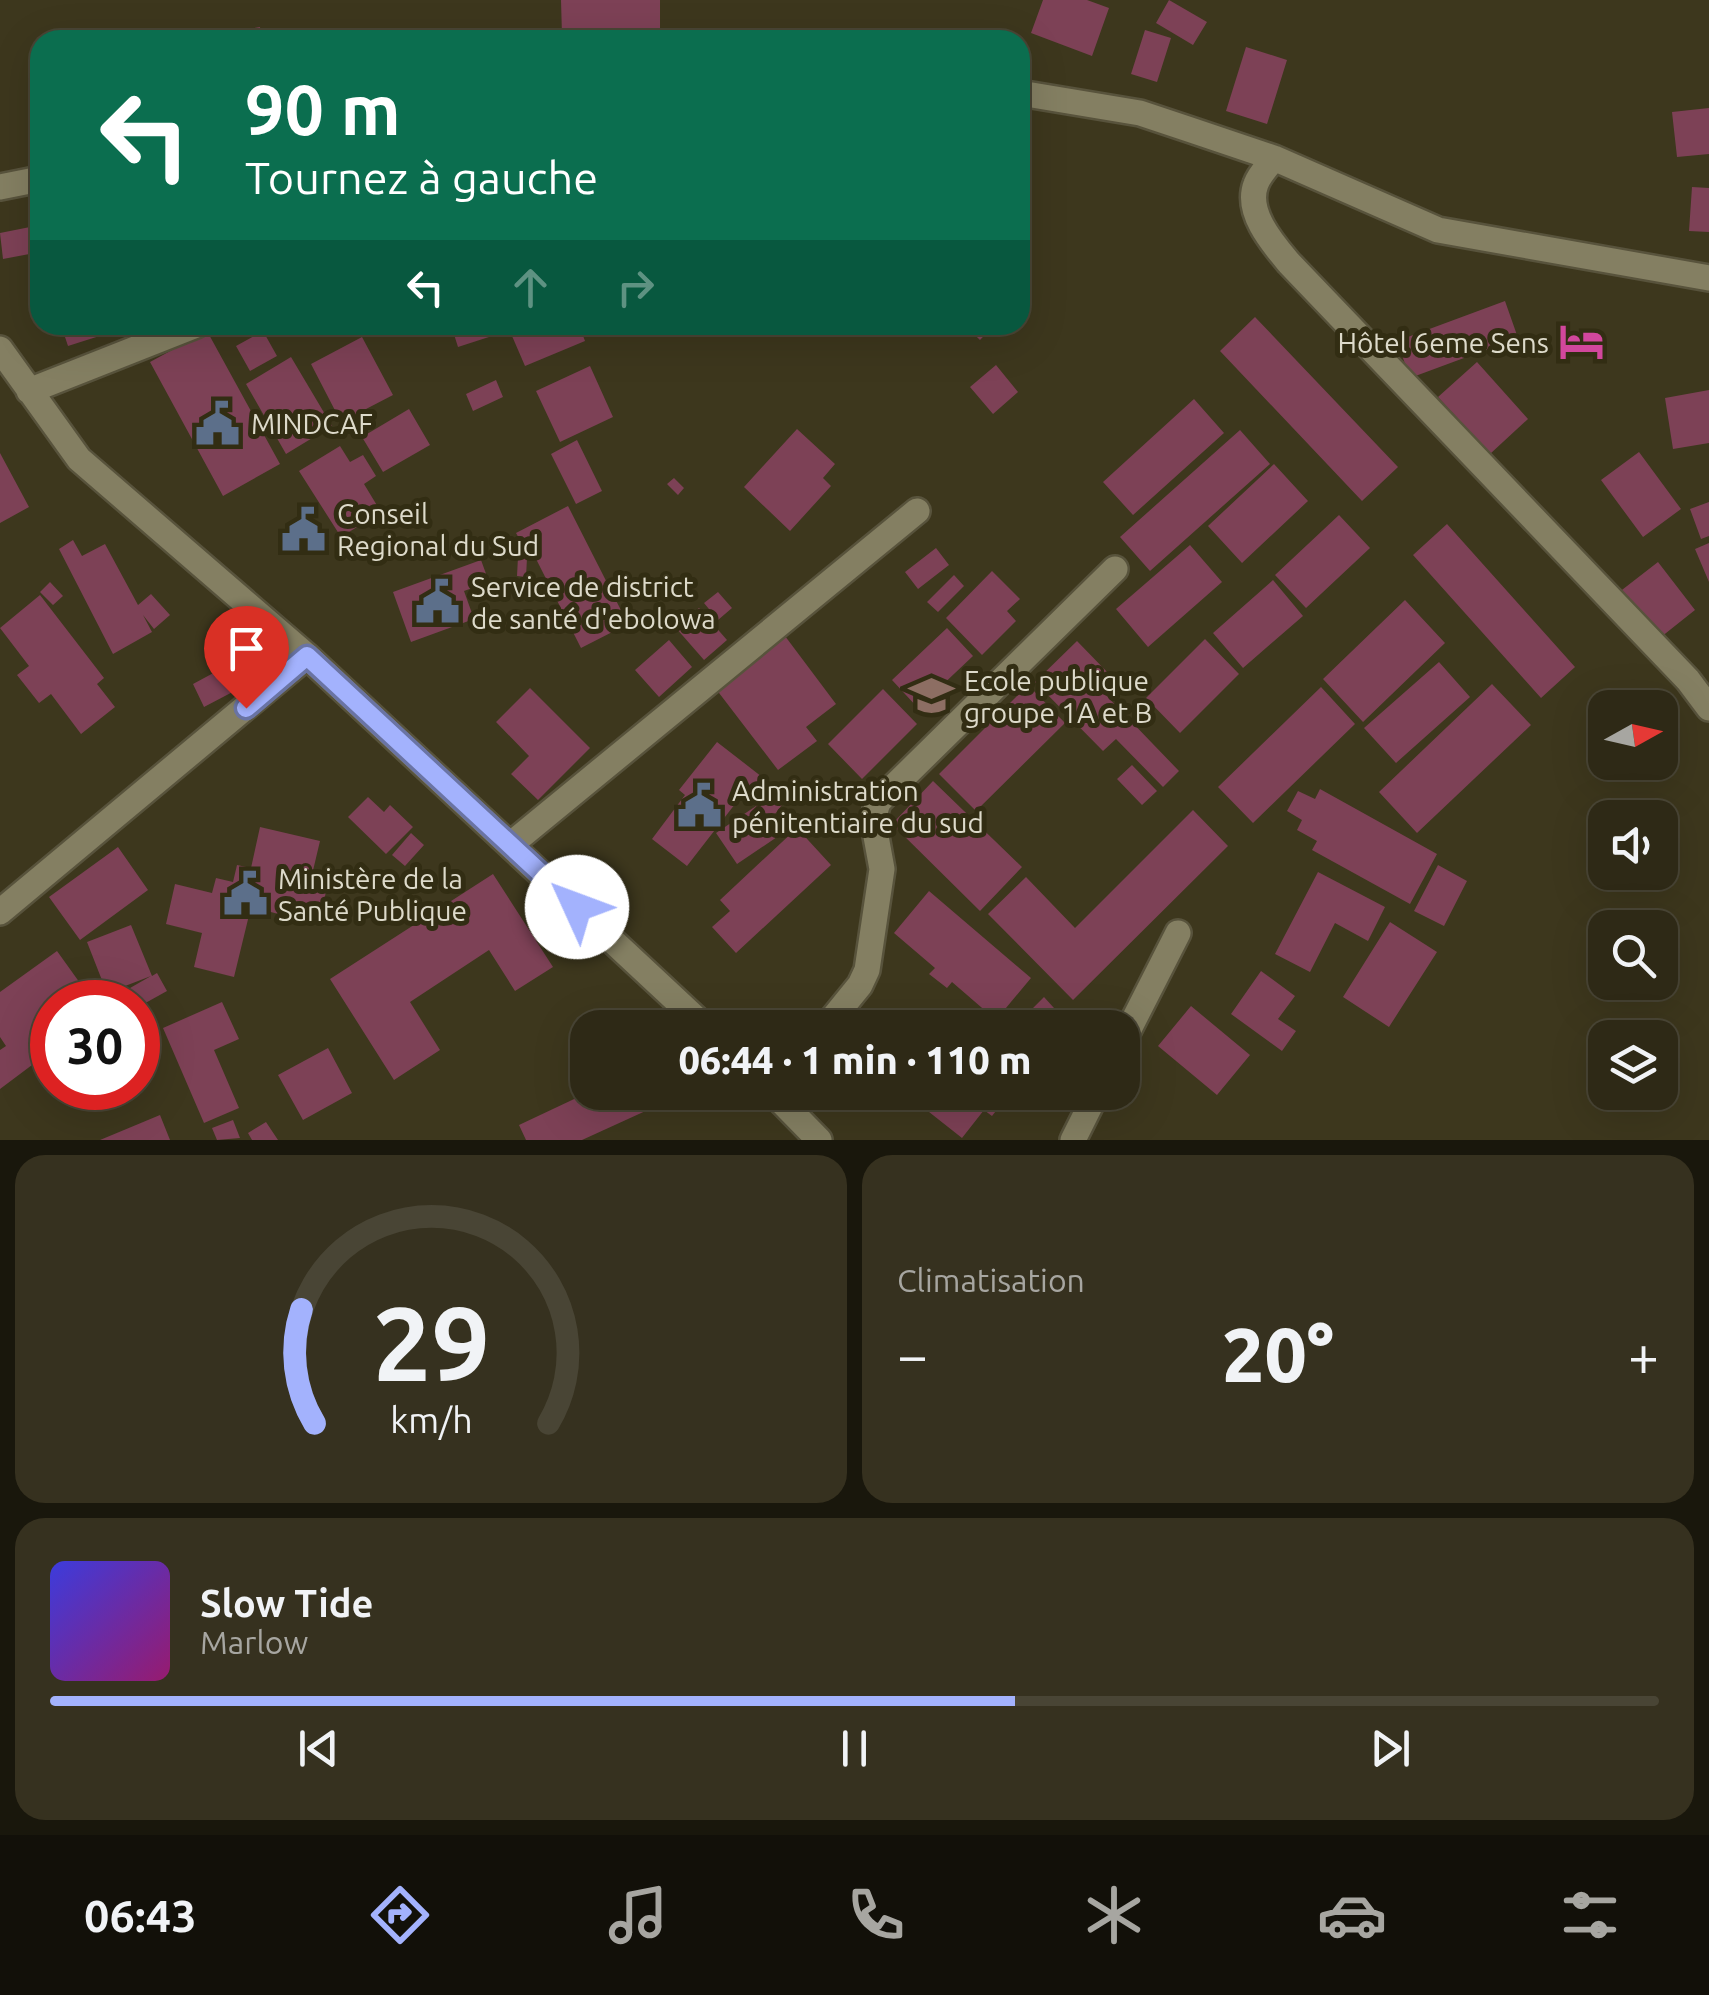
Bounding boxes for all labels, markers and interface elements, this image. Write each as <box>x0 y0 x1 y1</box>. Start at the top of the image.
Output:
icon: left <box>80 70 210 200</box>
text: 90 m <box>245 70 401 148</box>
text: Tournez à gauche <box>245 152 598 203</box>
icon: left <box>398 260 453 315</box>
icon: ahead <box>503 260 558 315</box>
icon: right <box>608 260 663 315</box>
hotel icon: Hôtel 6eme Sens <box>1558 318 1606 366</box>
place label: Hôtel 6eme Sens <box>1337 327 1549 358</box>
public building icon: MINDCAF <box>194 399 242 447</box>
place label: MINDCAF <box>251 408 373 439</box>
place label: Conseil Regional du Sud <box>337 498 539 561</box>
public building icon: Conseil Regional du Sud <box>280 505 328 553</box>
place label: Service de district de santé d'ebolowa <box>471 571 716 634</box>
public building icon: Service de district de santé d'ebolowa <box>414 578 462 626</box>
pin <box>204 606 289 709</box>
icon: arrive <box>219 621 274 676</box>
place label: Ecole publique groupe 1A et B <box>964 665 1152 728</box>
school or university icon: Ecole publique groupe 1A et B <box>907 672 955 720</box>
north arrow <box>1588 690 1678 780</box>
map controls <box>1588 690 1678 1110</box>
place label: Administration pénitentiaire du sud <box>732 775 984 838</box>
public building icon: Administration pénitentiaire du sud <box>675 782 723 830</box>
button: sound <box>1588 800 1678 890</box>
position arrow <box>525 855 629 959</box>
place label: Ministère de la Santé Publique <box>278 863 467 926</box>
public building icon: Ministère de la Santé Publique <box>221 870 269 918</box>
button: search <box>1588 910 1678 1000</box>
speed limit sign: 30 <box>30 980 160 1110</box>
button: layers <box>1588 1020 1678 1110</box>
text: 06:44 · 1 min · 110 m <box>678 1039 1032 1081</box>
text: Climatisation <box>897 1262 1085 1298</box>
text: 29 <box>372 1284 490 1401</box>
text: 20° <box>1222 1312 1334 1396</box>
text: − <box>897 1324 928 1385</box>
text: + <box>1628 1324 1659 1385</box>
text: km/h <box>390 1400 472 1440</box>
text: Slow Tide <box>200 1582 373 1624</box>
text: Marlow <box>200 1624 308 1660</box>
icon: previous <box>291 1721 346 1776</box>
icon: pause <box>827 1721 882 1776</box>
icon: next <box>1363 1721 1418 1776</box>
icon: directions <box>365 1880 435 1950</box>
icon: music <box>603 1880 673 1950</box>
icon: phone <box>841 1880 911 1950</box>
icon: climate <box>1079 1880 1149 1950</box>
icon: car <box>1317 1880 1387 1950</box>
icon: filters <box>1555 1880 1625 1950</box>
text: 06:43 <box>84 1890 197 1941</box>

